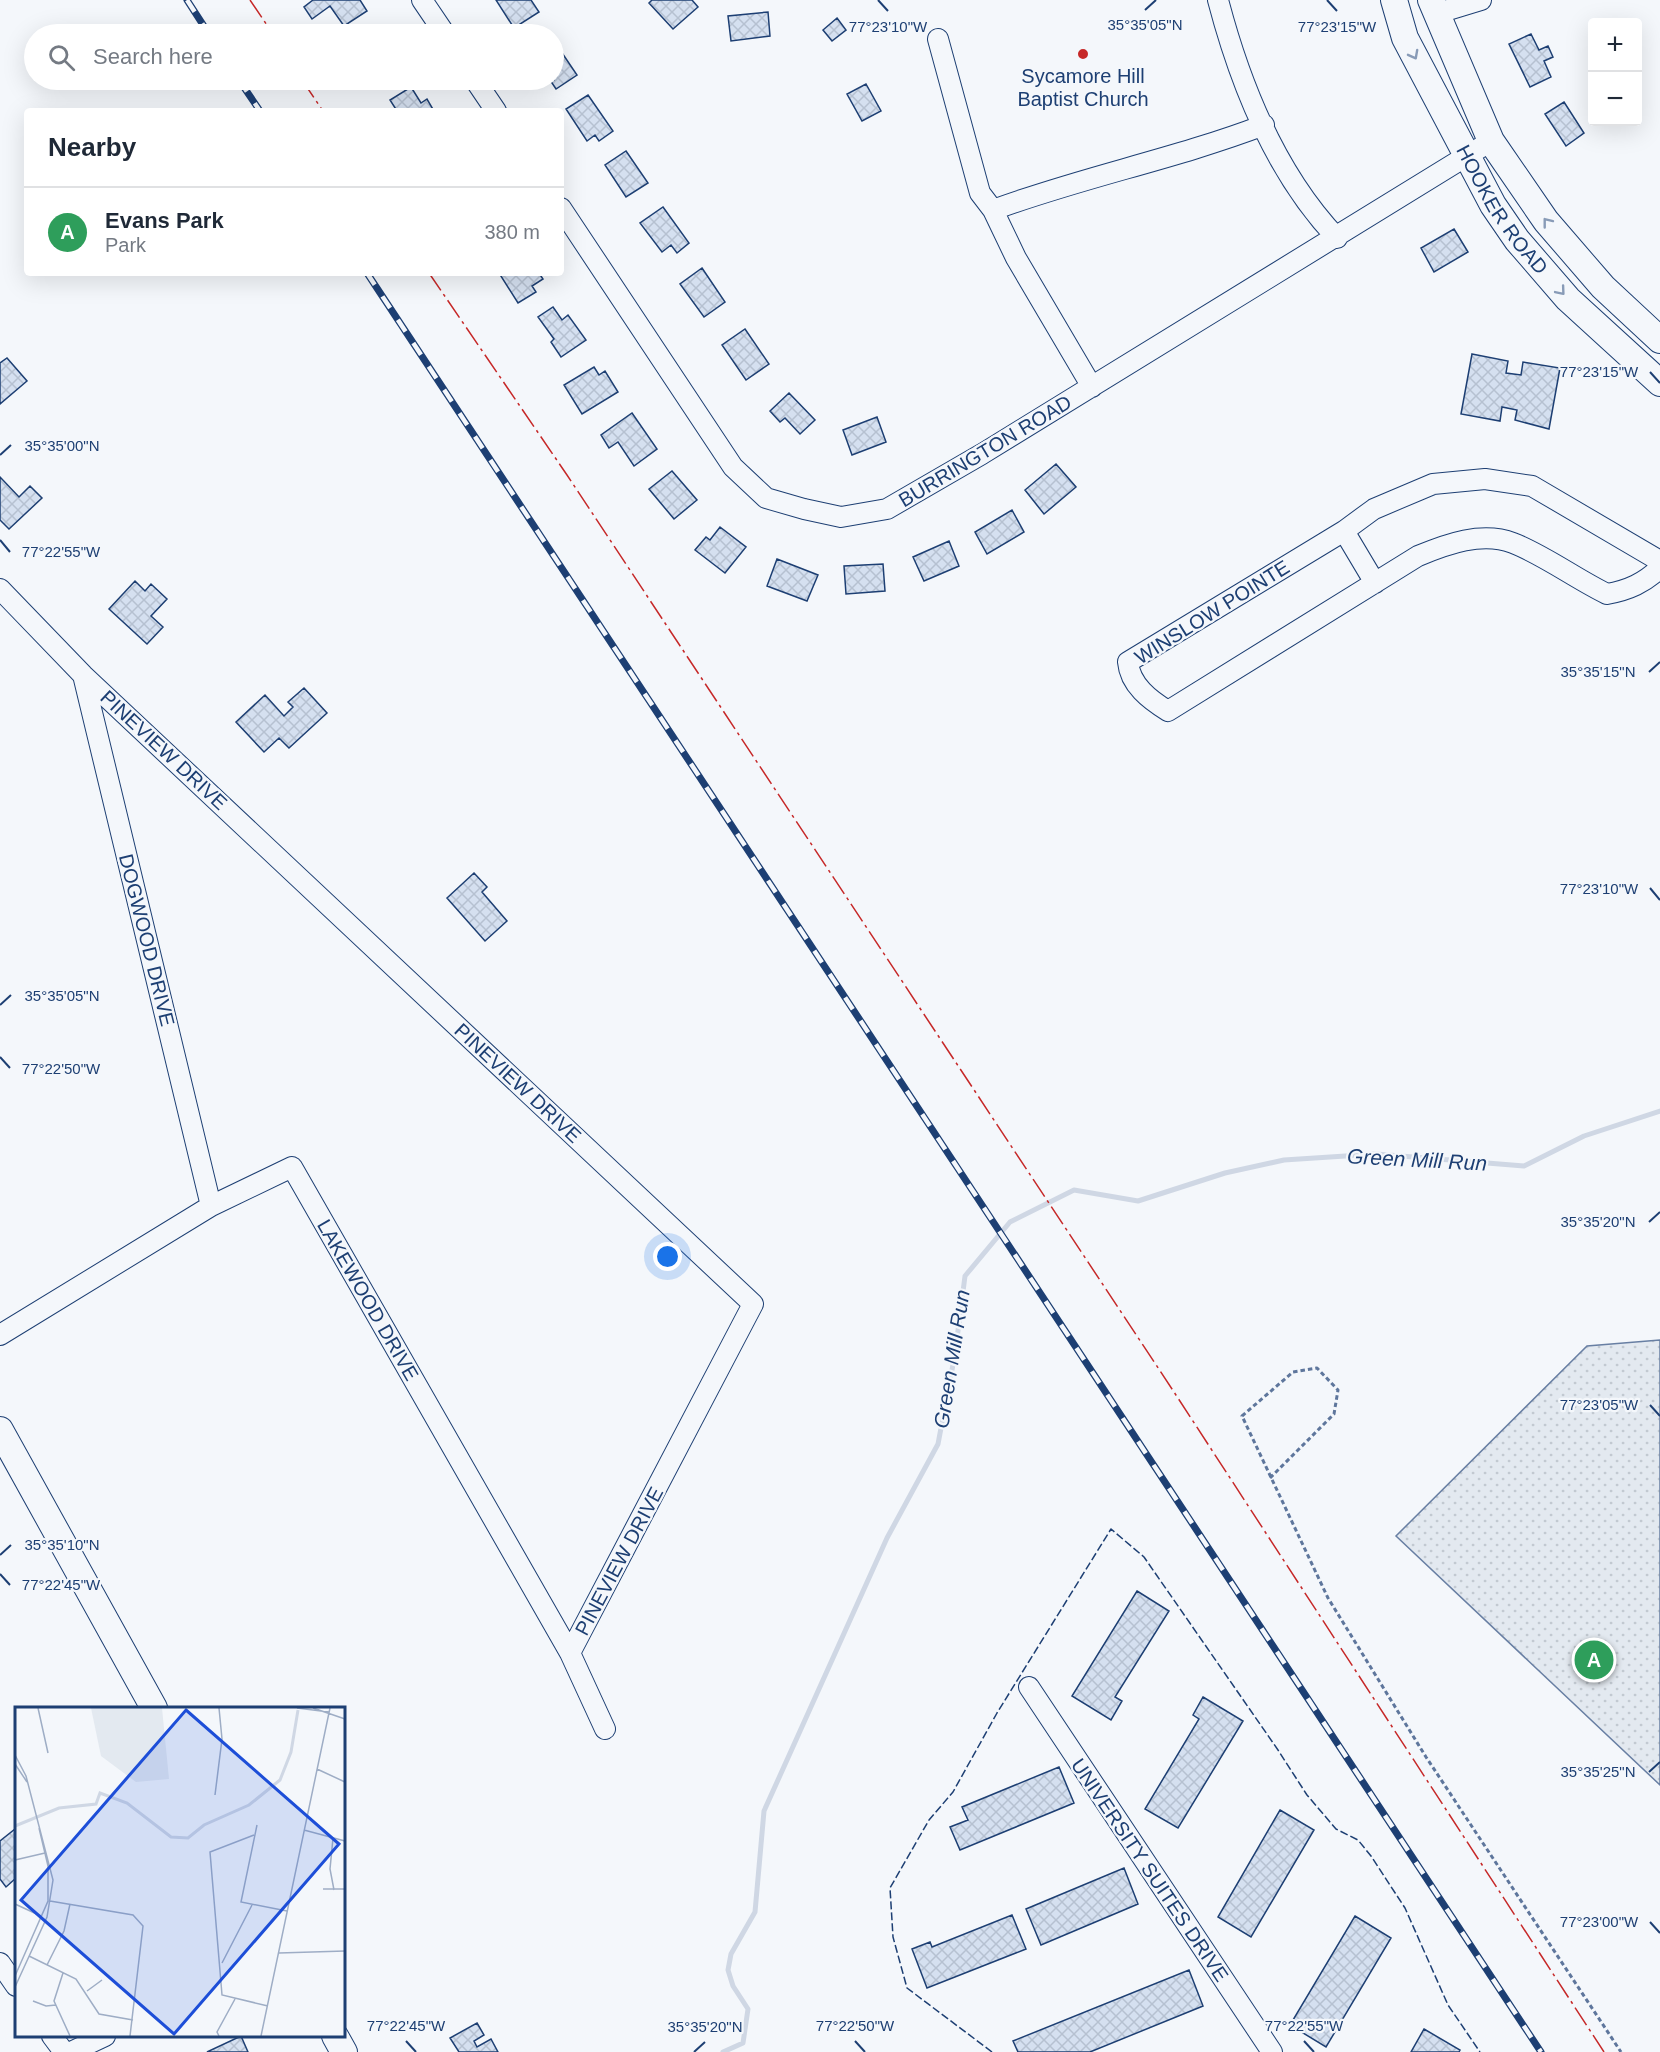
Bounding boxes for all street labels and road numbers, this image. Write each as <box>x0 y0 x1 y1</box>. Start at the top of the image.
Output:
street label: HOOKER ROAD <box>1452 141 1552 278</box>
street label: BURRINGTON ROAD <box>895 391 1075 511</box>
street label: WINSLOW POINTE <box>1131 556 1293 668</box>
street label: PINEVIEW DRIVE <box>96 686 232 814</box>
street label: DOGWOOD DRIVE <box>115 852 179 1028</box>
street label: PINEVIEW DRIVE <box>450 1019 586 1147</box>
street label: LAKEWOOD DRIVE <box>313 1216 423 1384</box>
street label: PINEVIEW DRIVE <box>571 1483 667 1639</box>
street label: UNIVERSITY SUITES DRIVE <box>1067 1754 1233 1986</box>

